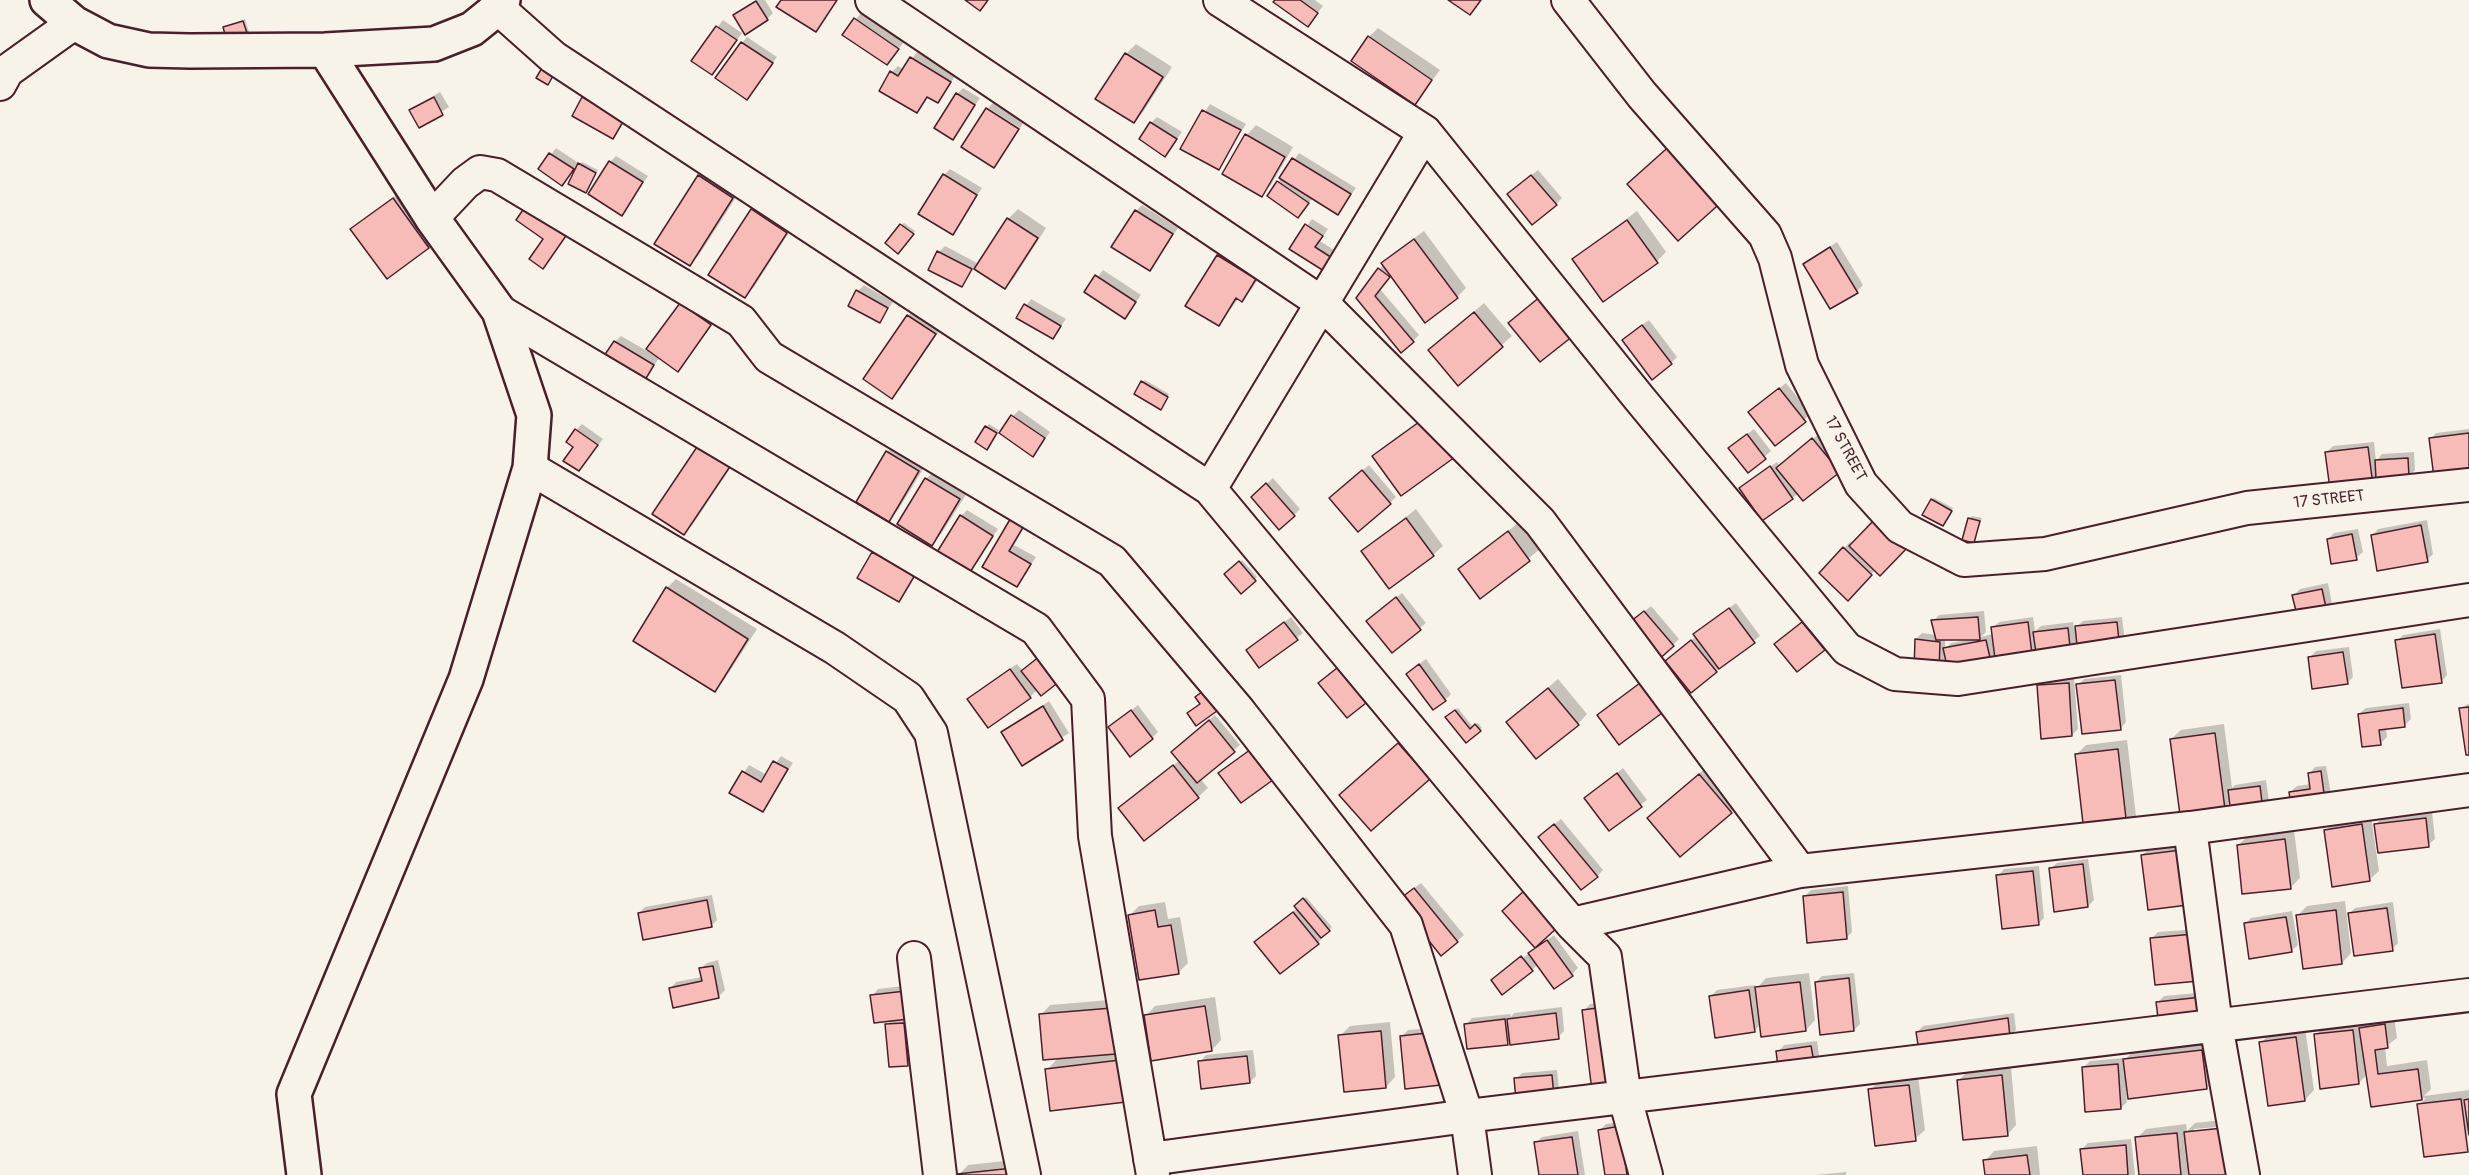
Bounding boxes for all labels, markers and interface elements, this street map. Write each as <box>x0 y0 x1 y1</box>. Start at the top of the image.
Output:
street label: 17 STREET <box>1820 413 1870 485</box>
street label: 17 STREET <box>2293 487 2365 513</box>

